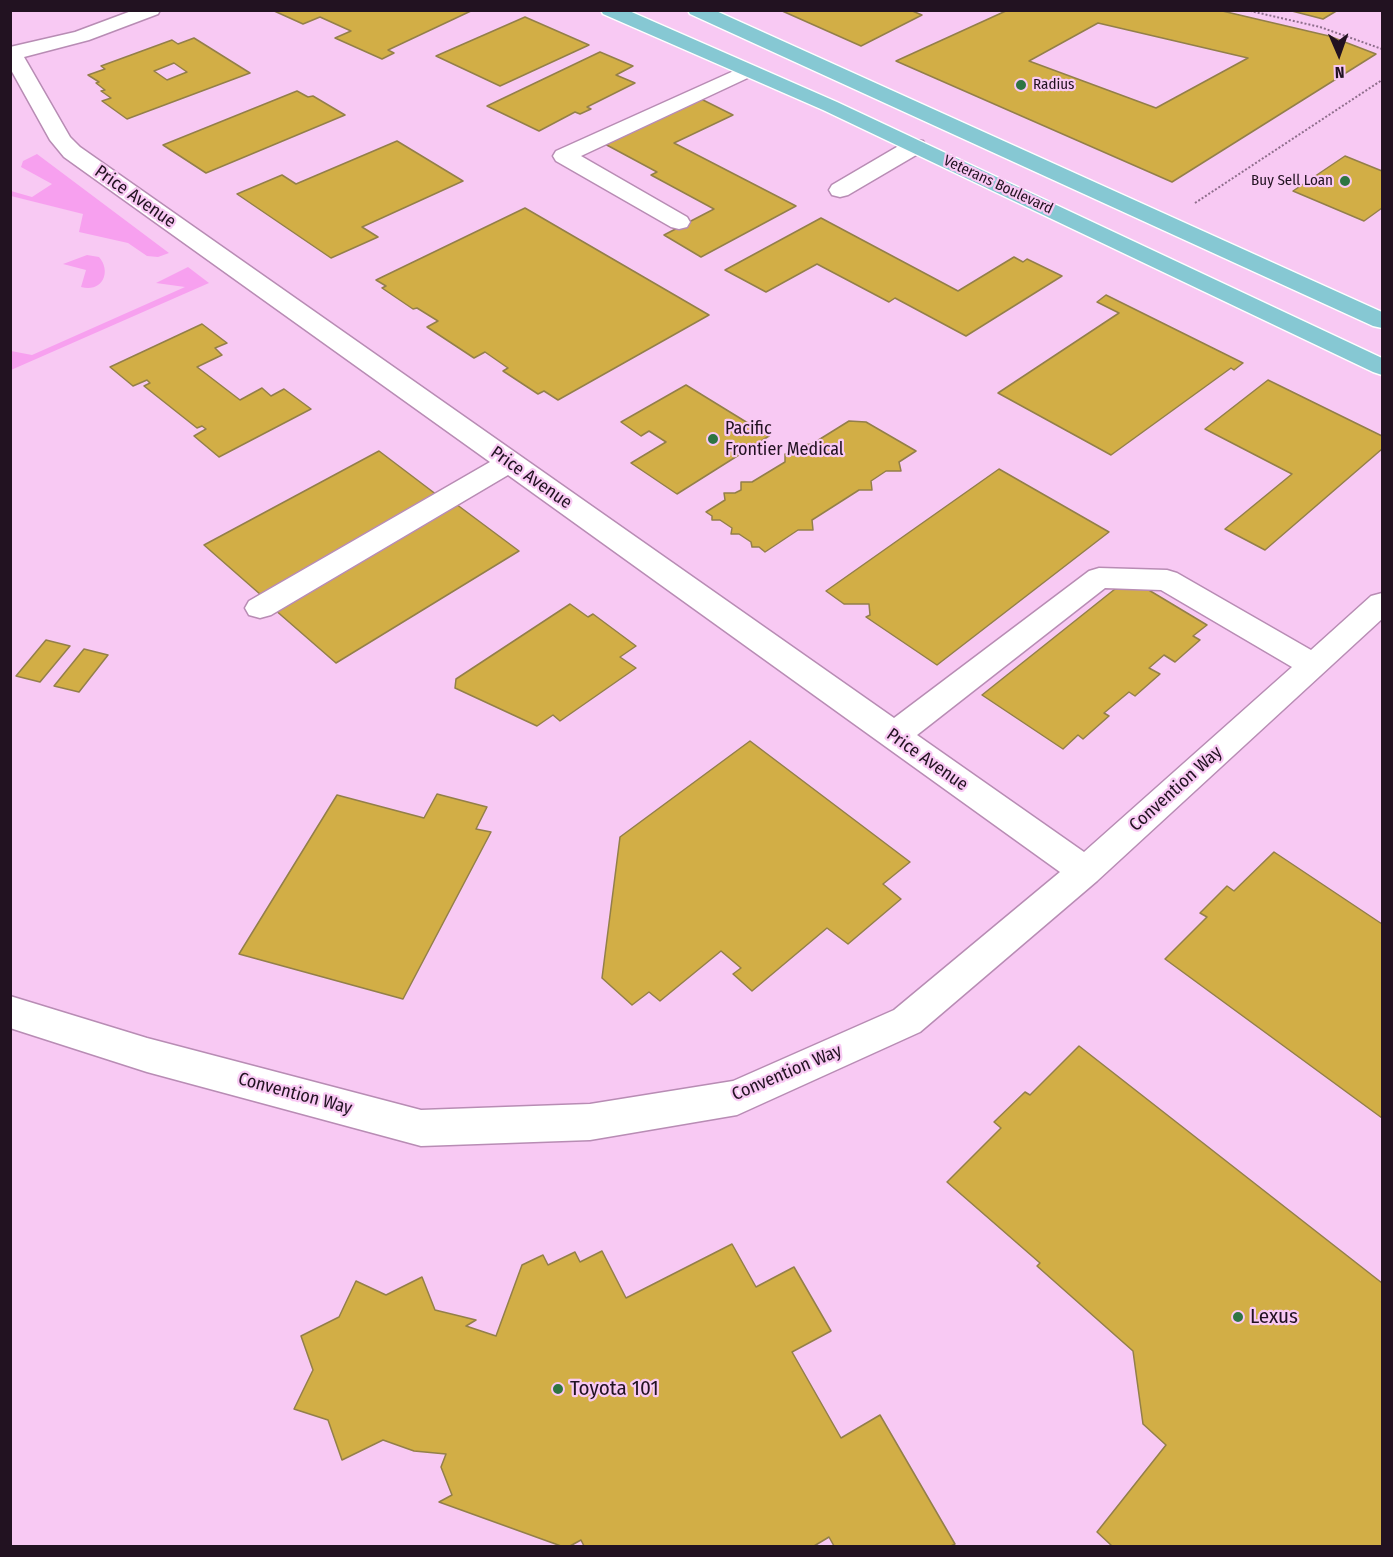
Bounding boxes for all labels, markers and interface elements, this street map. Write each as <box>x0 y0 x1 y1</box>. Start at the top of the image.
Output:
north arrow <box>1309 24 1369 84</box>
text: N <box>1335 63 1345 82</box>
place label: Radius <box>1033 76 1074 94</box>
marker: Radius <box>1014 78 1028 92</box>
street label: Veterans Boulevard <box>940 152 1056 218</box>
street label: Price Avenue <box>90 161 180 233</box>
place label: Buy Sell Loan <box>1251 172 1333 190</box>
marker: Buy Sell Loan <box>1338 174 1352 188</box>
place label: Pacific Frontier Medical <box>725 418 844 460</box>
marker: Pacific Frontier Medical <box>706 432 720 446</box>
street label: Price Avenue <box>486 442 576 514</box>
street label: Price Avenue <box>882 724 972 796</box>
street label: Convention Way <box>1125 742 1227 836</box>
street label: Convention Way <box>729 1040 845 1106</box>
street label: Convention Way <box>236 1068 354 1120</box>
place label: Lexus <box>1250 1304 1298 1330</box>
marker: Lexus <box>1231 1310 1245 1324</box>
place label: Toyota 101 <box>570 1376 659 1402</box>
marker: Toyota 101 <box>551 1382 565 1396</box>

